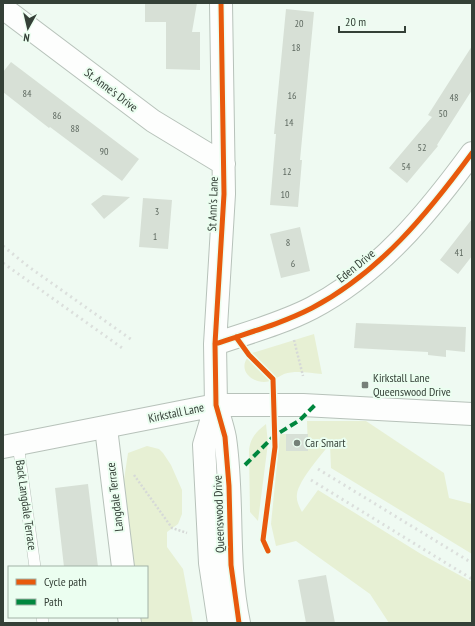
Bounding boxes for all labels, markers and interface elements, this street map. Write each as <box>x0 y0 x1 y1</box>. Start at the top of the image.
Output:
north arrow <box>8 8 48 48</box>
scale bar <box>339 8 405 34</box>
text: 20 m <box>345 14 366 29</box>
house number: 20 <box>295 17 304 30</box>
text: N <box>23 31 31 45</box>
house number: 18 <box>292 41 301 54</box>
street label: St. Anne's Drive <box>82 65 141 115</box>
house number: 84 <box>23 87 32 100</box>
house number: 16 <box>288 89 297 102</box>
house number: 48 <box>450 91 459 104</box>
house number: 50 <box>439 107 448 120</box>
house number: 86 <box>53 109 62 122</box>
house number: 14 <box>285 116 294 129</box>
house number: 88 <box>71 122 80 135</box>
house number: 52 <box>418 141 427 154</box>
house number: 90 <box>100 145 109 158</box>
house number: 54 <box>402 160 411 173</box>
house number: 12 <box>283 165 292 178</box>
street label: St Ann's Lane <box>204 176 221 232</box>
house number: 10 <box>281 188 290 201</box>
house number: 3 <box>155 205 159 218</box>
house number: 1 <box>153 230 157 243</box>
house number: 8 <box>286 236 290 249</box>
street label: Eden Drive <box>334 246 378 286</box>
house number: 41 <box>455 246 464 259</box>
house number: 6 <box>291 257 296 270</box>
place label: Kirkstall Lane Queenswood Drive <box>373 370 451 399</box>
marker: Kirkstall Lane Queenswood Drive <box>360 380 370 390</box>
street label: Kirkstall Lane <box>147 399 205 426</box>
place label: Car Smart <box>305 435 346 450</box>
marker: Car Smart <box>292 438 302 448</box>
street label: Back Langdale Terrace <box>13 459 40 551</box>
street label: Langdale Terrace <box>103 462 126 532</box>
street label: Queenswood Drive <box>210 475 227 553</box>
legend <box>8 566 148 618</box>
text: Cycle path <box>44 574 87 589</box>
text: Path <box>44 594 62 609</box>

